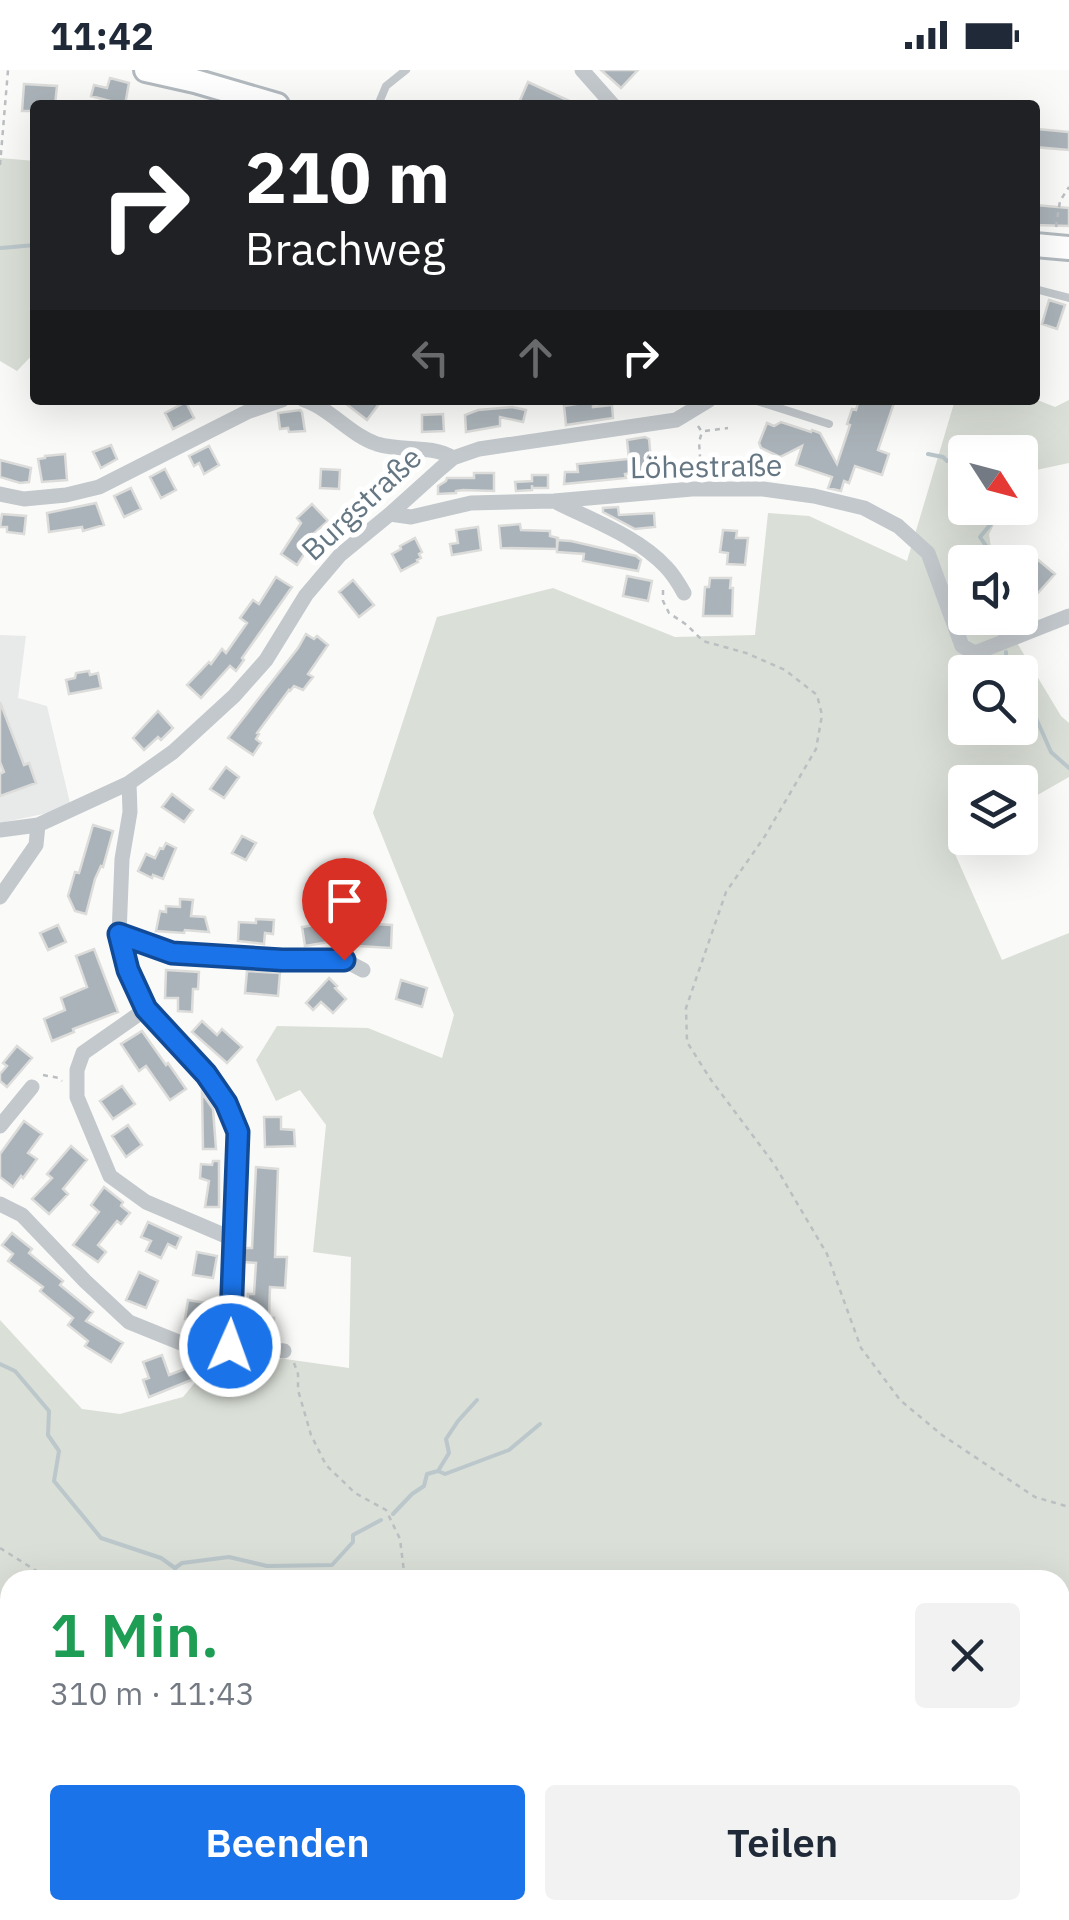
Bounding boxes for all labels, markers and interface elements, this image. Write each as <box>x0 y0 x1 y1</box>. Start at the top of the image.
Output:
text: 11:42 <box>50 11 154 60</box>
text: 210 m <box>245 131 450 222</box>
icon: right <box>80 140 210 270</box>
text: Brachweg <box>245 219 446 277</box>
icon: left <box>403 330 458 385</box>
icon: ahead <box>508 330 563 385</box>
icon: right <box>613 330 668 385</box>
north arrow <box>948 435 1038 525</box>
map controls <box>948 435 1038 855</box>
street label: Burgstraße <box>293 437 429 568</box>
street label: Löhestraße <box>629 445 783 486</box>
button: sound <box>948 545 1038 635</box>
button: search <box>948 655 1038 745</box>
button: layers <box>948 765 1038 855</box>
pin <box>302 858 387 961</box>
icon: arrive <box>317 873 372 928</box>
position arrow <box>178 1294 282 1398</box>
text: 1 Min. <box>50 1595 219 1674</box>
button: close <box>915 1603 1020 1708</box>
text: 310 m · 11:43 <box>50 1672 255 1714</box>
button: Beenden <box>50 1785 525 1900</box>
button: Teilen <box>545 1785 1020 1900</box>

